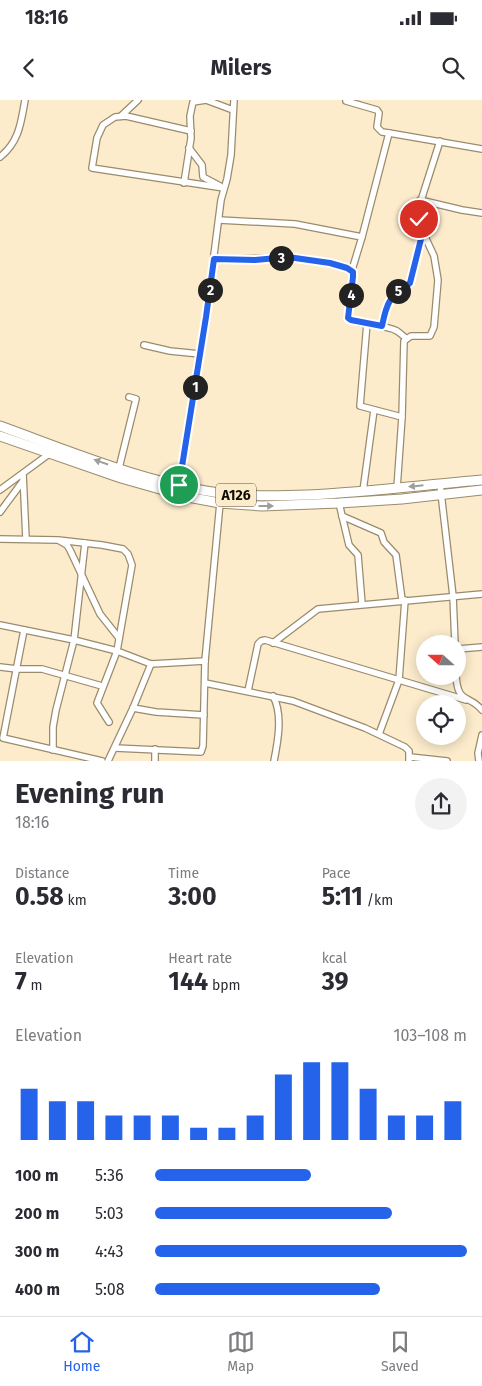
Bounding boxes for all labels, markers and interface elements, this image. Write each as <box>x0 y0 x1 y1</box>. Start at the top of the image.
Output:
text: 18:16 <box>25 6 68 29</box>
icon: back <box>15 54 43 82</box>
text: Milers <box>210 54 272 81</box>
icon: search <box>439 54 467 82</box>
pin <box>398 198 440 240</box>
icon: check <box>405 205 433 233</box>
pin: 3 <box>268 246 294 270</box>
text: 3 <box>278 250 285 267</box>
pin: 2 <box>198 278 222 302</box>
pin: 5 <box>386 278 410 304</box>
text: 2 <box>207 282 214 299</box>
pin: 4 <box>338 282 364 308</box>
text: 5 <box>395 283 402 300</box>
text: 4 <box>348 287 355 304</box>
pin: 1 <box>182 374 208 400</box>
text: 1 <box>192 379 199 396</box>
one-way arrow <box>93 458 108 465</box>
pin <box>158 464 200 506</box>
icon: arrive <box>165 471 193 499</box>
one-way arrow <box>408 482 424 490</box>
road number: A126 <box>216 484 256 506</box>
one-way arrow <box>258 502 274 510</box>
north arrow <box>416 635 466 685</box>
map controls <box>416 635 466 745</box>
button: locate <box>416 695 466 745</box>
text: Evening run <box>15 777 164 810</box>
button: share <box>415 778 467 830</box>
text: 18:16 <box>15 813 49 832</box>
text: Distance <box>15 865 69 882</box>
text: Time <box>168 865 199 882</box>
text: Pace <box>322 865 351 882</box>
text: 0.58 <box>15 882 64 912</box>
text: 3:00 <box>168 882 217 912</box>
text: 5:11 <box>322 882 363 912</box>
text: km <box>64 892 87 909</box>
text: /km <box>363 892 393 909</box>
text: Elevation <box>15 950 74 967</box>
text: Heart rate <box>168 950 232 967</box>
text: kcal <box>322 950 347 967</box>
text: 7 <box>15 967 27 997</box>
text: 144 <box>168 967 208 997</box>
text: 39 <box>322 967 348 997</box>
text: m <box>27 977 42 994</box>
text: bpm <box>208 977 241 994</box>
text: Elevation <box>15 1026 82 1045</box>
text: 103–108 m <box>393 1026 467 1045</box>
text: 100 m <box>15 1166 58 1185</box>
text: 5:36 <box>95 1166 124 1185</box>
text: 200 m <box>15 1204 59 1223</box>
text: 5:03 <box>95 1204 124 1223</box>
text: 300 m <box>15 1242 59 1261</box>
text: 4:43 <box>95 1242 124 1261</box>
text: 400 m <box>15 1280 60 1299</box>
text: 5:08 <box>95 1280 125 1299</box>
tab: Home <box>63 1328 100 1375</box>
tab: Map <box>227 1328 255 1375</box>
tab: Saved <box>381 1328 419 1375</box>

